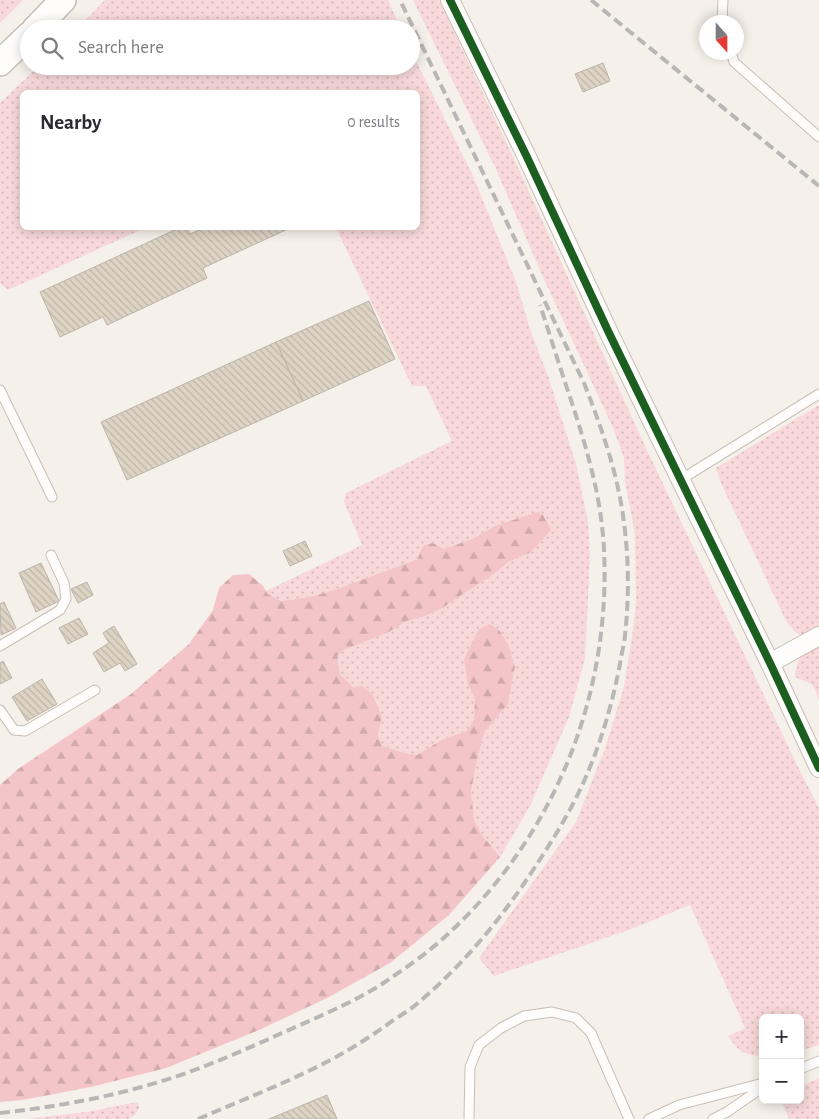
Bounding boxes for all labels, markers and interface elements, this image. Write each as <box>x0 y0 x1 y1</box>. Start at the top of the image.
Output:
north arrow <box>699 15 744 60</box>
search box <box>20 20 420 75</box>
icon: search <box>38 34 66 62</box>
text: Search here <box>78 38 164 57</box>
text: Nearby <box>40 112 101 133</box>
text: 0 results <box>347 114 400 130</box>
map controls <box>759 1014 804 1104</box>
button: + <box>759 1014 804 1059</box>
button: − <box>759 1059 804 1104</box>

